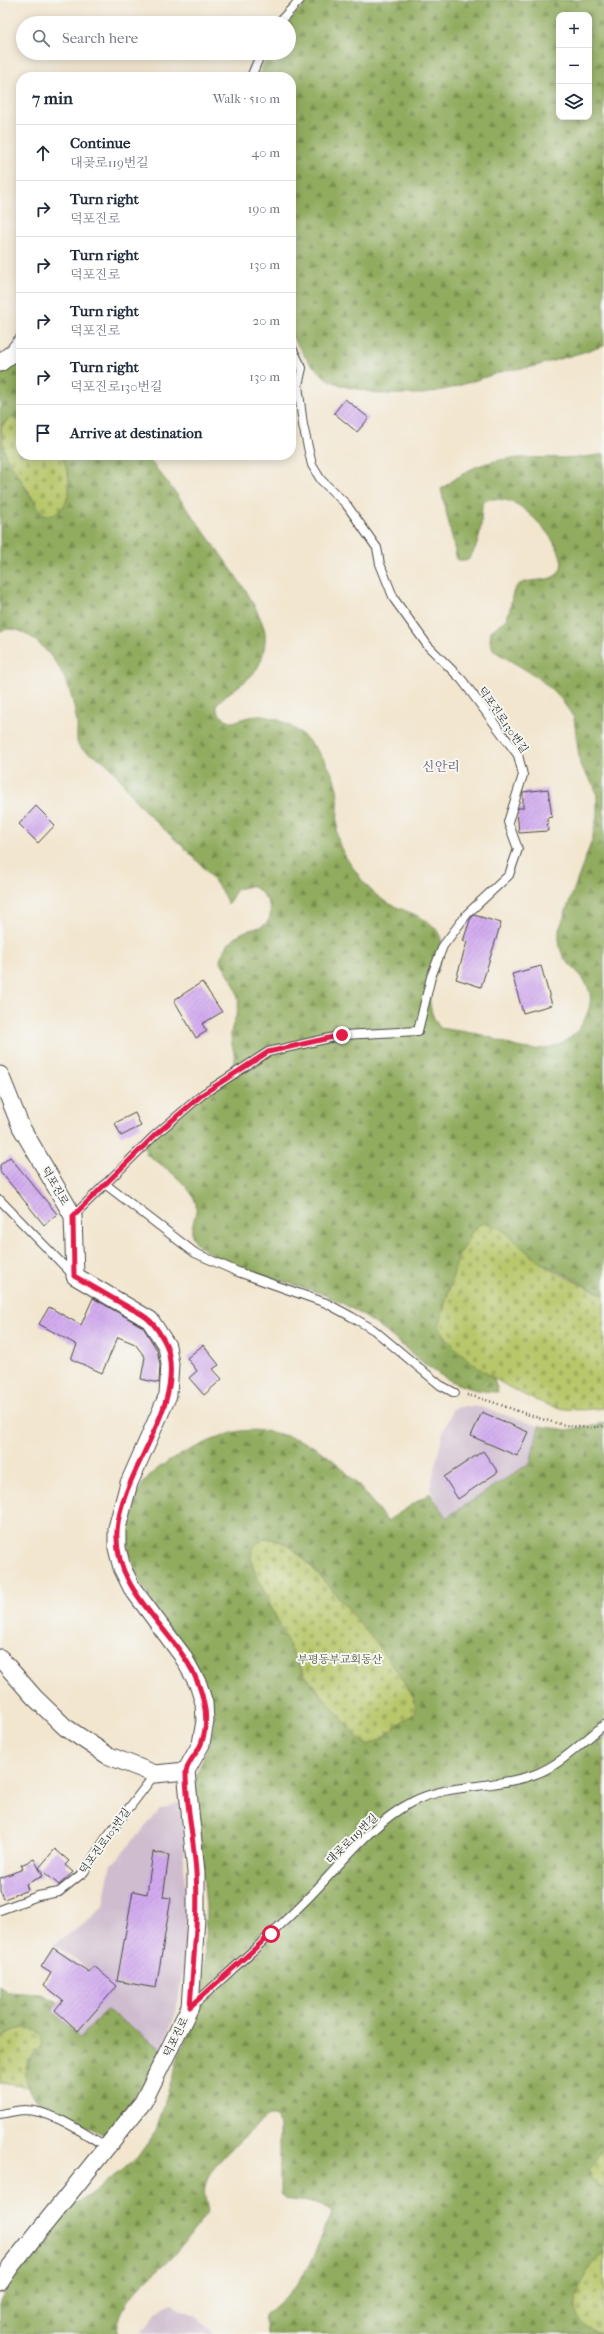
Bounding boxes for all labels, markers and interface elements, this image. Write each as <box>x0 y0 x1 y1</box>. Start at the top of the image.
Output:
map controls <box>556 12 592 120</box>
button: + <box>556 12 592 48</box>
search box <box>16 16 296 60</box>
icon: search <box>30 27 52 49</box>
text: Search here <box>62 29 138 47</box>
button: − <box>556 48 592 84</box>
button: layers <box>556 84 592 120</box>
text: 7 min <box>32 88 73 108</box>
text: Walk · 510 m <box>213 91 280 106</box>
text: Continue <box>70 134 130 152</box>
icon: ahead <box>32 142 54 164</box>
text: 40 m <box>252 145 280 160</box>
text: 대곶로119번길 <box>70 155 149 170</box>
text: Turn right <box>70 190 139 208</box>
icon: right <box>32 198 54 220</box>
text: 190 m <box>248 201 280 216</box>
text: 덕포진로 <box>70 211 120 226</box>
text: Turn right <box>70 246 139 264</box>
icon: right <box>32 254 54 276</box>
text: 130 m <box>249 257 280 272</box>
text: 덕포진로 <box>70 267 120 282</box>
text: Turn right <box>70 302 139 320</box>
icon: right <box>32 310 54 332</box>
text: 20 m <box>253 313 280 328</box>
text: 덕포진로 <box>70 323 120 338</box>
text: Turn right <box>70 358 139 376</box>
icon: right <box>32 366 54 388</box>
text: 130 m <box>249 369 280 384</box>
text: 덕포진로130번길 <box>70 379 163 394</box>
icon: arrive <box>32 422 54 444</box>
text: Arrive at destination <box>70 424 202 442</box>
street label: 덕포진로130번길 <box>475 684 531 756</box>
district label: 신안리 <box>422 759 460 774</box>
route end <box>333 1026 351 1044</box>
street label: 덕포진로 <box>39 1164 71 1208</box>
park label: 부평동부교회동산 <box>297 1653 383 1666</box>
street label: 덕포진로103번길 <box>77 1806 133 1876</box>
street label: 대곶로119번길 <box>323 1811 381 1867</box>
route start <box>262 1925 280 1943</box>
street label: 덕포진로 <box>161 2015 191 2059</box>

